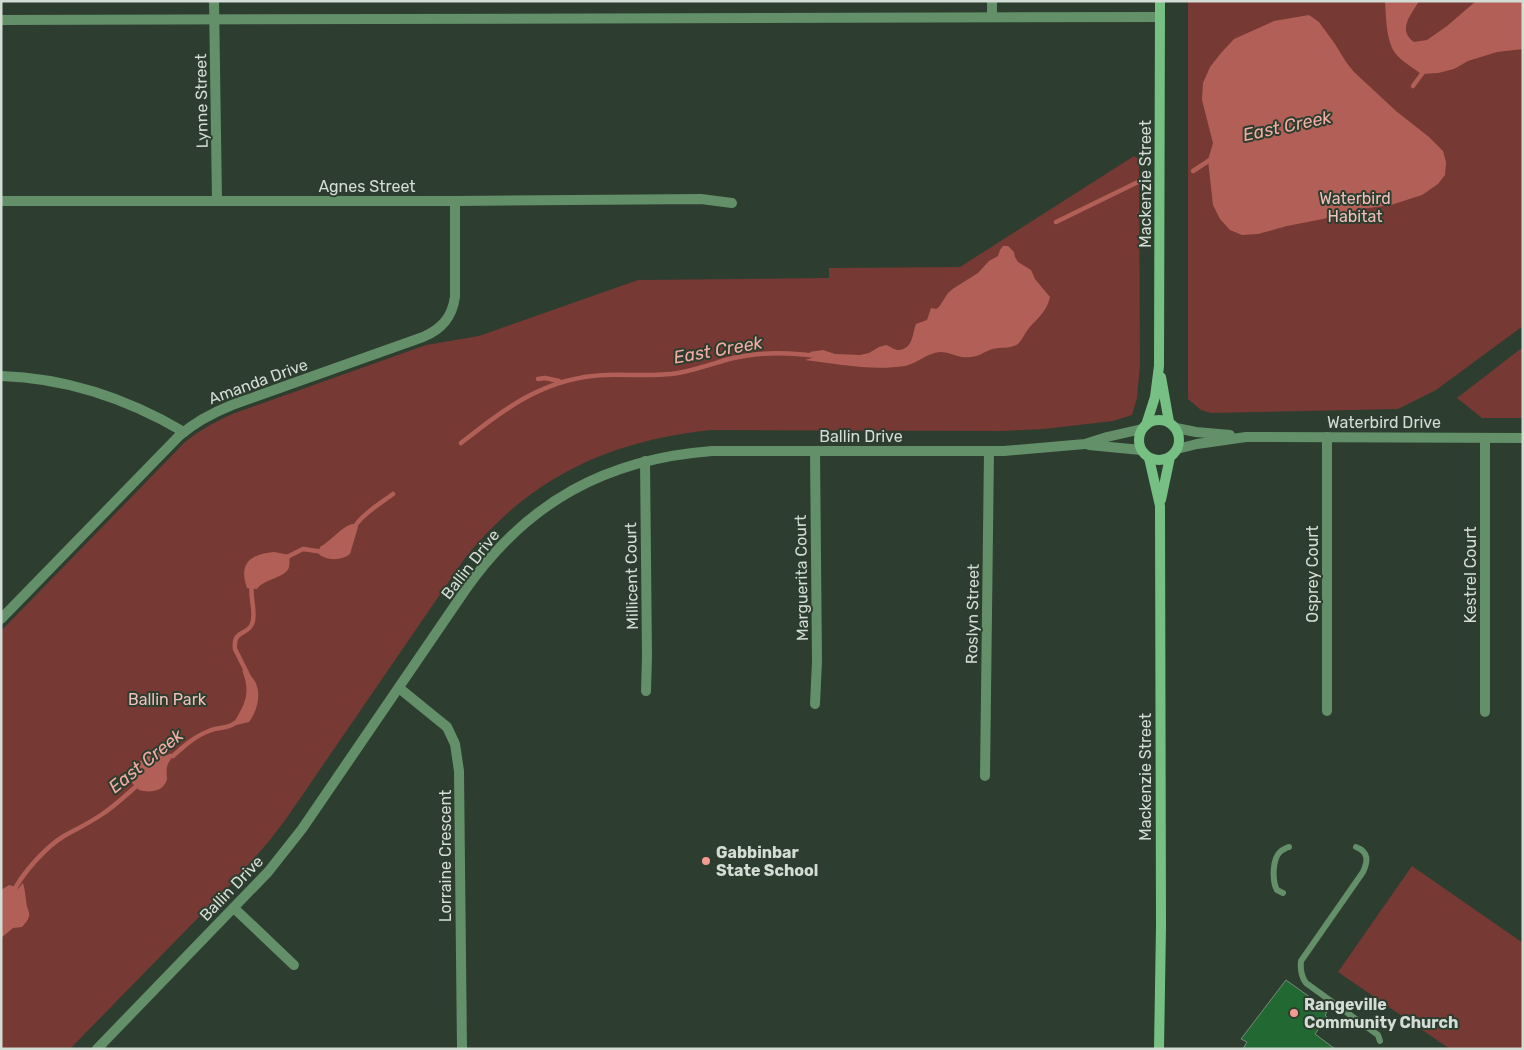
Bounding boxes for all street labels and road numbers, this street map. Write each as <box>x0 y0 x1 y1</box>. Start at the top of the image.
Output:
street label: Lynne Street <box>191 53 212 149</box>
street label: Mackenzie Street <box>1136 120 1155 248</box>
street label: Agnes Street <box>318 177 416 196</box>
street label: Amanda Drive <box>206 355 310 408</box>
street label: Waterbird Drive <box>1327 413 1441 432</box>
street label: Ballin Drive <box>819 427 903 446</box>
street label: Marguerita Court <box>791 515 812 641</box>
street label: Millicent Court <box>621 522 642 630</box>
street label: Osprey Court <box>1303 525 1322 623</box>
street label: Ballin Drive <box>437 526 504 603</box>
street label: Kestrel Court <box>1461 526 1480 624</box>
street label: Roslyn Street <box>962 564 983 664</box>
street label: Mackenzie Street <box>1136 713 1155 841</box>
street label: Lorraine Crescent <box>436 790 455 922</box>
street label: Ballin Drive <box>196 852 267 925</box>

